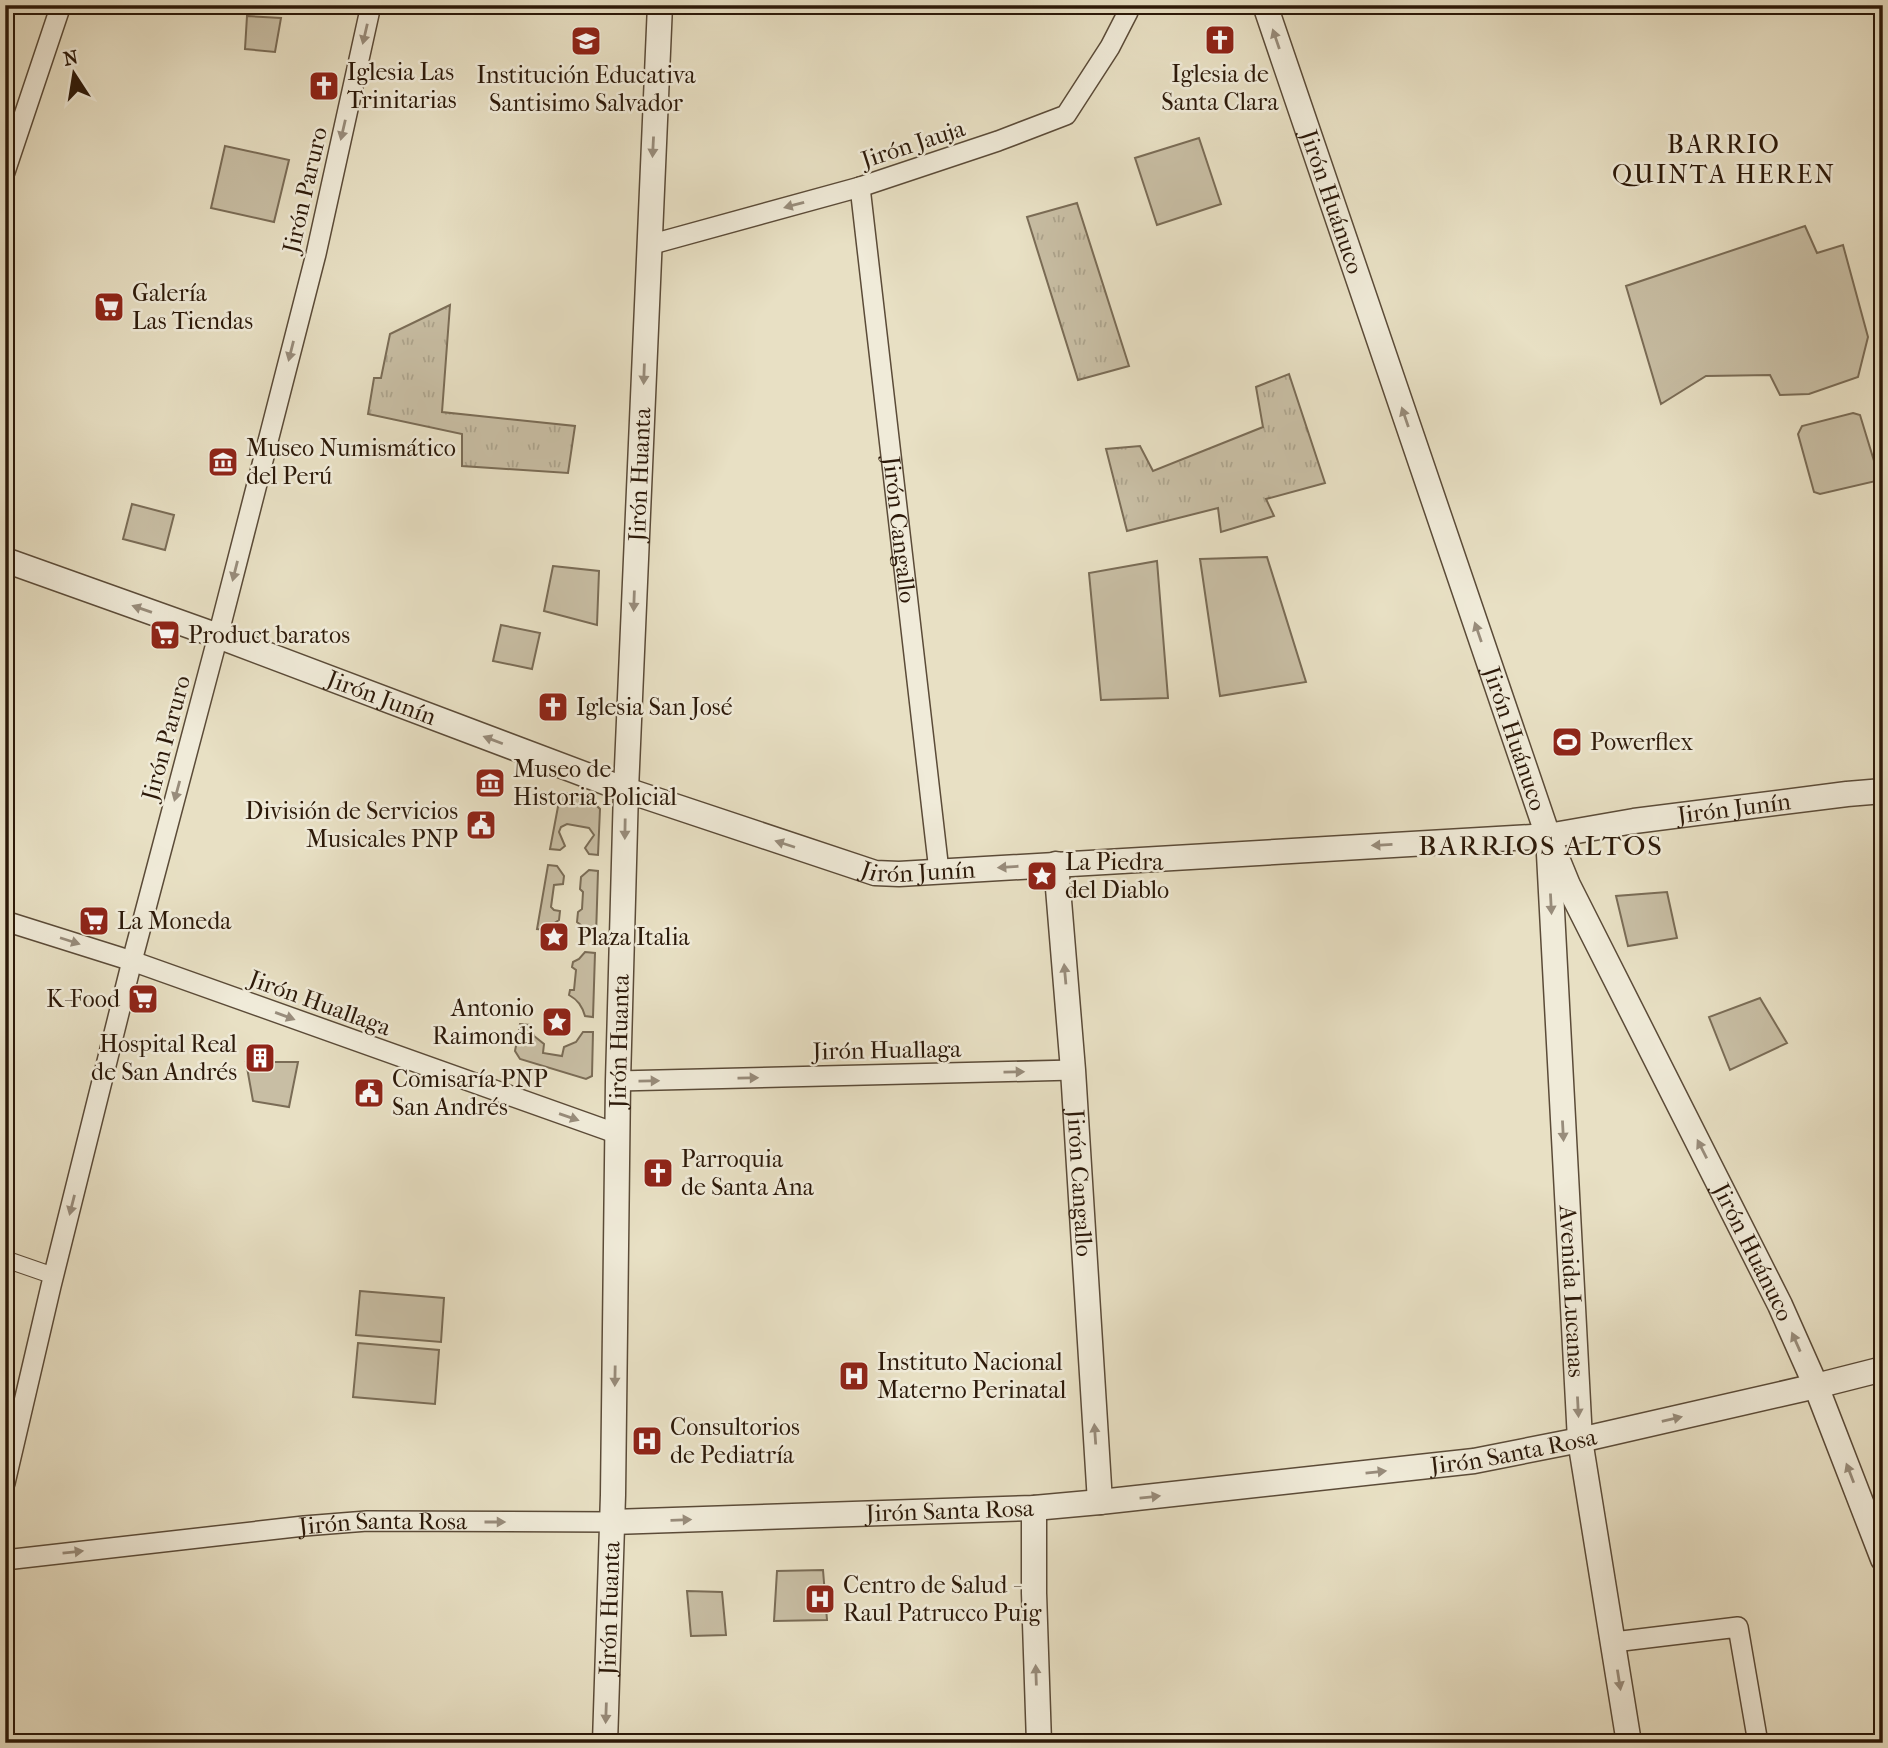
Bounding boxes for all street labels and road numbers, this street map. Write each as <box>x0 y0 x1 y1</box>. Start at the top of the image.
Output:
street label: Jirón Jauja <box>856 114 969 175</box>
street label: Jirón Paruro <box>276 124 333 258</box>
street label: Jirón Huánuco <box>1294 124 1370 278</box>
street label: Jirón Huanta <box>623 406 657 544</box>
street label: Jirón Cangallo <box>877 453 922 605</box>
street label: Jirón Huánuco <box>1477 661 1552 814</box>
street label: Jirón Junín <box>321 664 440 731</box>
street label: Jirón Paruro <box>135 672 196 806</box>
street label: Jirón Junín <box>1674 787 1793 830</box>
street label: Jirón Junín <box>856 855 976 888</box>
street label: Jirón Huallaga <box>243 964 395 1042</box>
street label: Jirón Huanta <box>604 973 635 1110</box>
street label: Jirón Huallaga <box>810 1035 962 1065</box>
street label: Jirón Cangallo <box>1061 1107 1099 1258</box>
street label: Jirón Huánuco <box>1706 1177 1799 1325</box>
street label: Avenida Lucanas <box>1554 1204 1591 1378</box>
street label: Jirón Santa Rosa <box>1427 1422 1600 1480</box>
street label: Jirón Santa Rosa <box>863 1494 1035 1528</box>
street label: Jirón Santa Rosa <box>295 1507 468 1541</box>
street label: Jirón Huanta <box>593 1540 626 1677</box>

